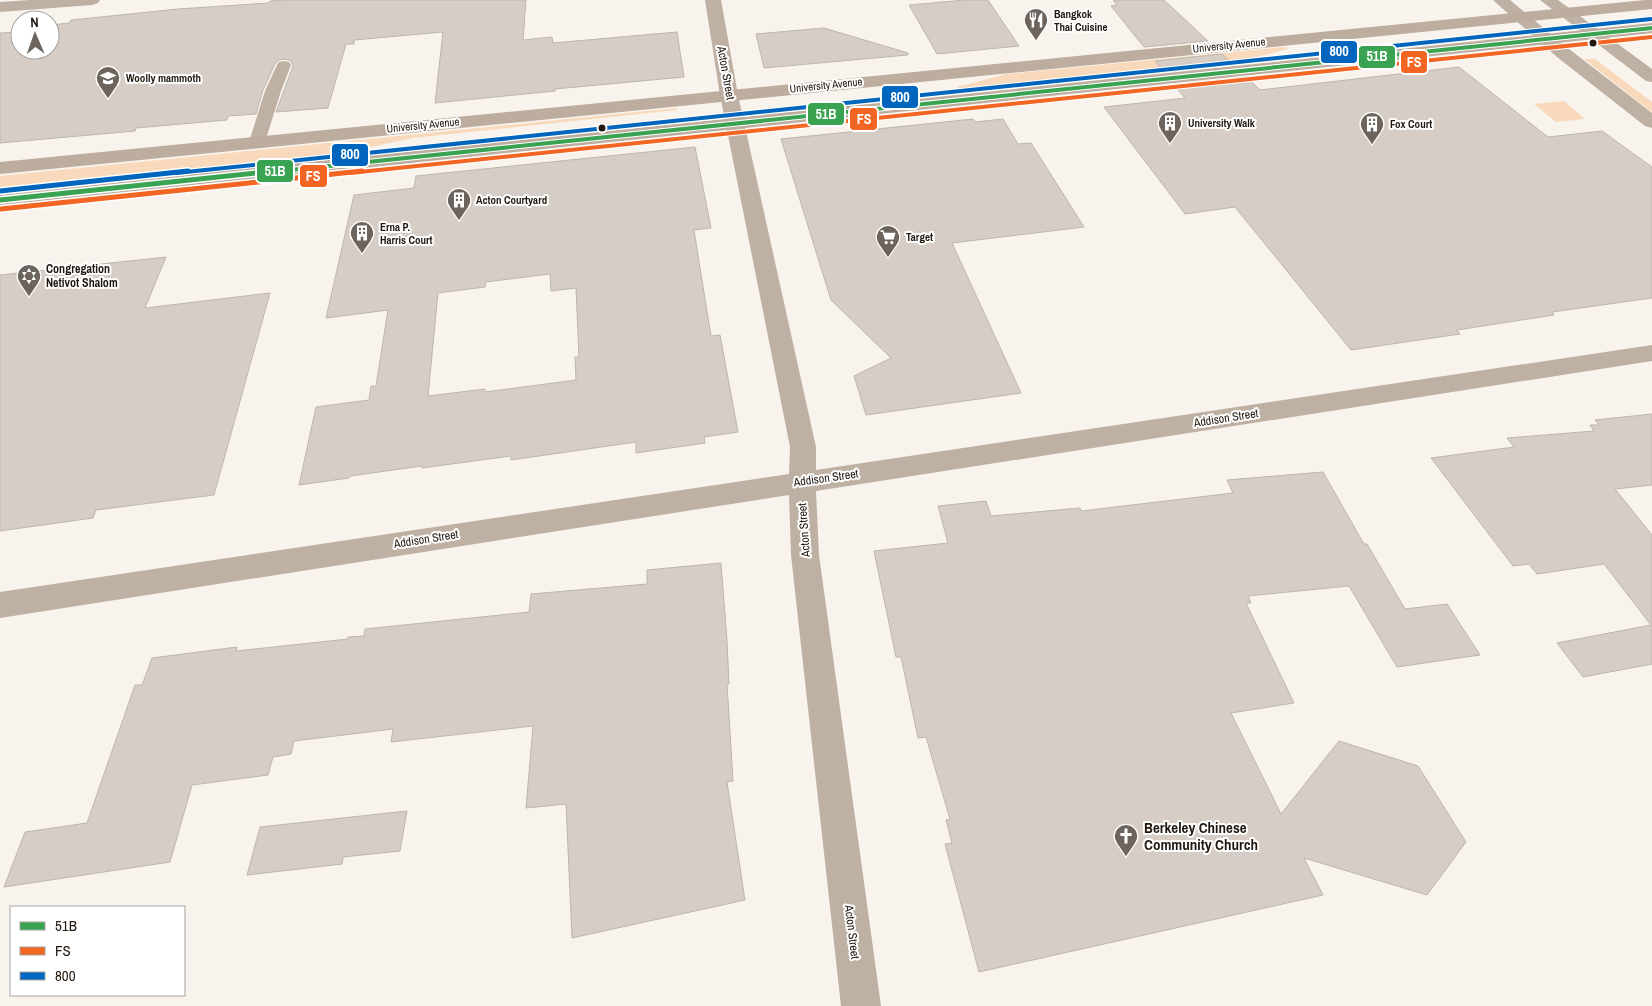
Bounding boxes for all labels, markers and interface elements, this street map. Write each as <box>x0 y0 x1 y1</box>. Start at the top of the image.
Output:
restaurant icon: Bangkok Thai Cuisine <box>1023 7 1049 41</box>
place label: Bangkok Thai Cuisine <box>1054 7 1108 34</box>
north arrow <box>10 10 60 60</box>
text: N <box>30 13 39 31</box>
street label: University Avenue <box>1192 34 1266 56</box>
unlabelled marker <box>1588 38 1598 48</box>
line badge: 800 <box>1320 40 1358 64</box>
text: 800 <box>1329 42 1349 60</box>
street label: Acton Street <box>713 44 739 101</box>
line badge: 51B <box>1358 45 1396 69</box>
text: 51B <box>1366 47 1388 65</box>
line badge: FS <box>1400 50 1428 74</box>
text: FS <box>1407 53 1422 71</box>
school or university icon: Woolly mammoth <box>95 65 121 99</box>
place label: Woolly mammoth <box>126 71 201 85</box>
street label: University Avenue <box>789 74 863 96</box>
line badge: 800 <box>881 85 919 109</box>
text: 800 <box>890 88 910 106</box>
line badge: 51B <box>807 102 845 126</box>
text: 51B <box>815 105 837 123</box>
line badge: FS <box>849 107 878 131</box>
text: FS <box>857 110 872 128</box>
building icon: University Walk <box>1157 110 1183 144</box>
building icon: Fox Court <box>1359 111 1385 145</box>
street label: University Avenue <box>386 114 460 136</box>
place label: University Walk <box>1188 116 1256 130</box>
place label: Fox Court <box>1390 117 1432 131</box>
unlabelled marker <box>597 123 607 133</box>
line badge: 800 <box>331 143 369 167</box>
text: 800 <box>340 145 360 163</box>
line badge: 51B <box>256 159 294 183</box>
text: 51B <box>264 162 286 180</box>
line badge: FS <box>299 164 328 188</box>
text: FS <box>306 167 321 185</box>
building icon: Acton Courtyard <box>446 187 472 221</box>
place label: Acton Courtyard <box>476 193 547 207</box>
building icon: Erna P. Harris Court <box>349 220 375 254</box>
place label: Erna P. Harris Court <box>380 220 433 247</box>
supermarket icon: Target <box>875 224 901 258</box>
place label: Target <box>906 230 933 244</box>
place label: Congregation Netivot Shalom <box>46 261 118 291</box>
synagogue icon: Congregation Netivot Shalom <box>16 263 42 297</box>
street label: Addison Street <box>1192 405 1260 431</box>
street label: Addison Street <box>792 466 860 491</box>
street label: Acton Street <box>794 502 814 559</box>
street label: Addison Street <box>392 526 460 552</box>
place label: Berkeley Chinese Community Church <box>1144 817 1258 855</box>
church icon: Berkeley Chinese Community Church <box>1113 823 1139 857</box>
street label: Acton Street <box>841 903 863 960</box>
legend <box>10 906 185 996</box>
text: 51B <box>55 915 77 936</box>
text: FS <box>55 940 71 961</box>
text: 800 <box>55 965 76 986</box>

